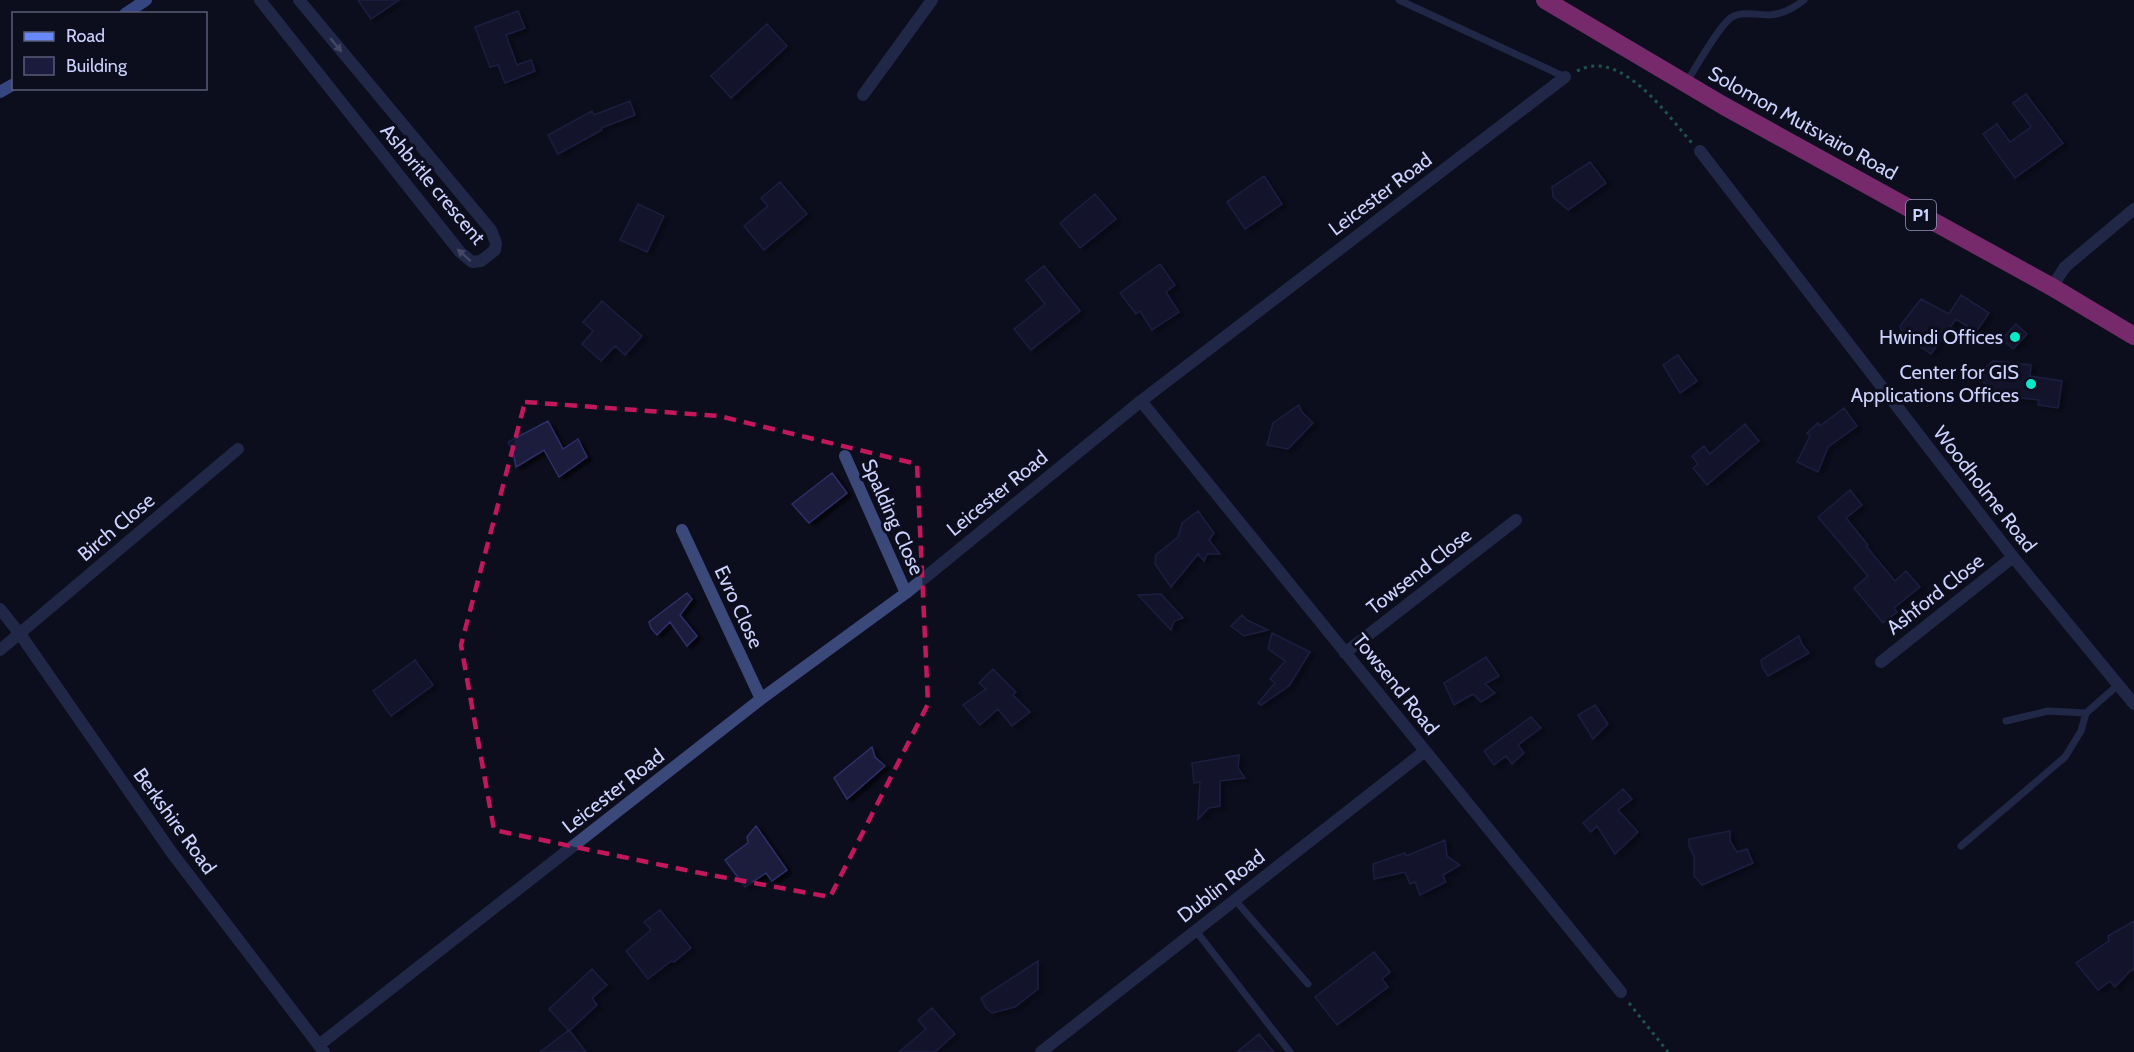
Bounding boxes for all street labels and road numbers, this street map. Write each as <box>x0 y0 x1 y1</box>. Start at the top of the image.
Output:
street label: Solomon Mutsvairo Road <box>1704 61 1902 185</box>
street label: Ashbritle crescent <box>376 119 491 249</box>
street label: Leicester Road <box>1324 147 1436 241</box>
road number: P1 <box>1906 200 1936 230</box>
street label: Woodholme Road <box>1928 421 2042 557</box>
street label: Leicester Road <box>942 445 1052 541</box>
street label: Spalding Close <box>857 455 929 579</box>
street label: Birch Close <box>73 488 159 566</box>
street label: Towsend Close <box>1362 523 1476 619</box>
street label: Ashford Close <box>1882 549 1988 639</box>
street label: Evro Close <box>709 562 769 652</box>
street label: Towsend Road <box>1348 629 1444 739</box>
street label: Leicester Road <box>557 744 669 838</box>
street label: Berkshire Road <box>129 763 221 879</box>
street label: Dublin Road <box>1173 845 1269 927</box>

